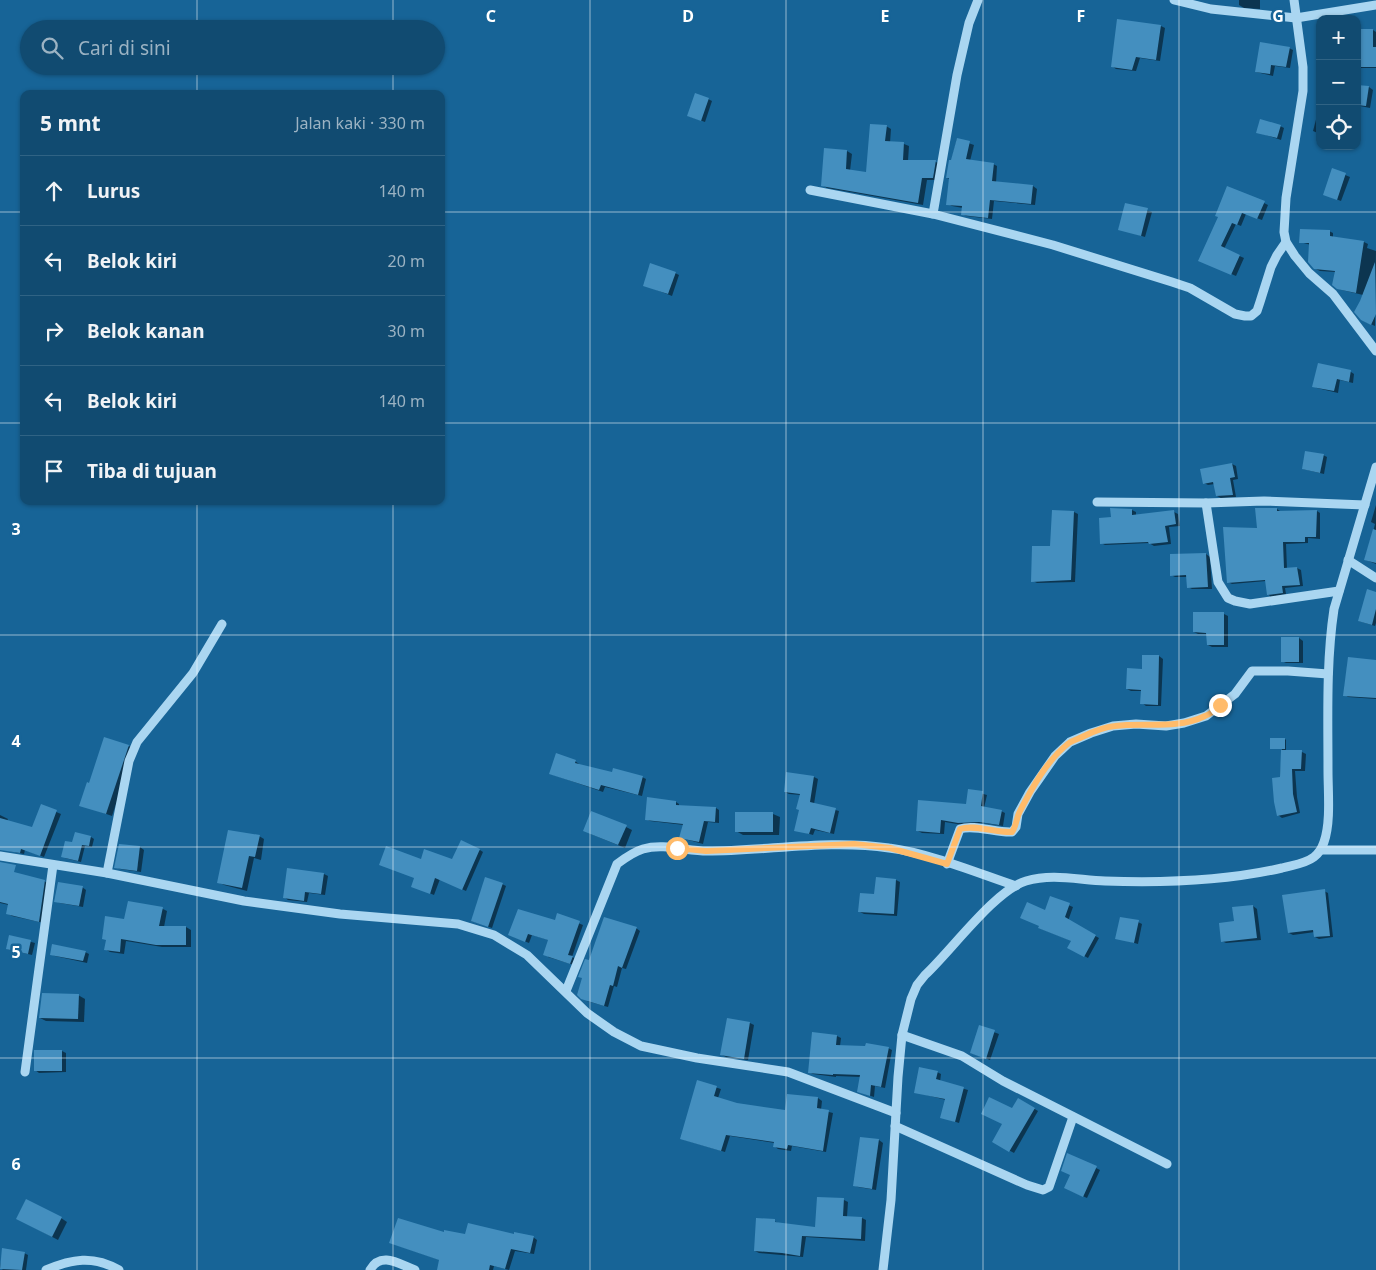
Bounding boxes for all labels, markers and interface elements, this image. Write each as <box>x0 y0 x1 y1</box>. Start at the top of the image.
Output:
text: C <box>486 5 496 27</box>
text: D <box>682 5 694 27</box>
text: E <box>881 5 890 27</box>
text: F <box>1077 5 1085 27</box>
text: G <box>1272 5 1284 27</box>
map controls <box>1316 15 1361 150</box>
button: + <box>1316 15 1361 60</box>
search box <box>20 20 445 75</box>
icon: search <box>38 34 66 62</box>
text: Cari di sini <box>78 35 171 61</box>
button: − <box>1316 60 1361 105</box>
button: locate <box>1316 105 1361 150</box>
text: 5 mnt <box>40 109 101 137</box>
text: Jalan kaki · 330 m <box>295 112 425 134</box>
icon: ahead <box>40 177 68 205</box>
text: Lurus <box>87 178 140 204</box>
text: 140 m <box>378 180 425 202</box>
icon: left <box>40 247 68 275</box>
text: Belok kiri <box>87 248 177 274</box>
text: 20 m <box>388 250 425 272</box>
icon: right <box>40 317 68 345</box>
text: Belok kanan <box>87 318 204 344</box>
text: 30 m <box>388 320 425 342</box>
icon: left <box>40 387 68 415</box>
text: Belok kiri <box>87 388 177 414</box>
text: 140 m <box>378 390 425 412</box>
icon: arrive <box>40 457 68 485</box>
text: Tiba di tujuan <box>87 458 217 484</box>
text: 3 <box>11 518 21 540</box>
route end <box>1209 694 1232 717</box>
text: 4 <box>11 730 21 752</box>
route start <box>666 837 689 860</box>
text: 5 <box>11 941 21 963</box>
text: 6 <box>11 1153 21 1175</box>

